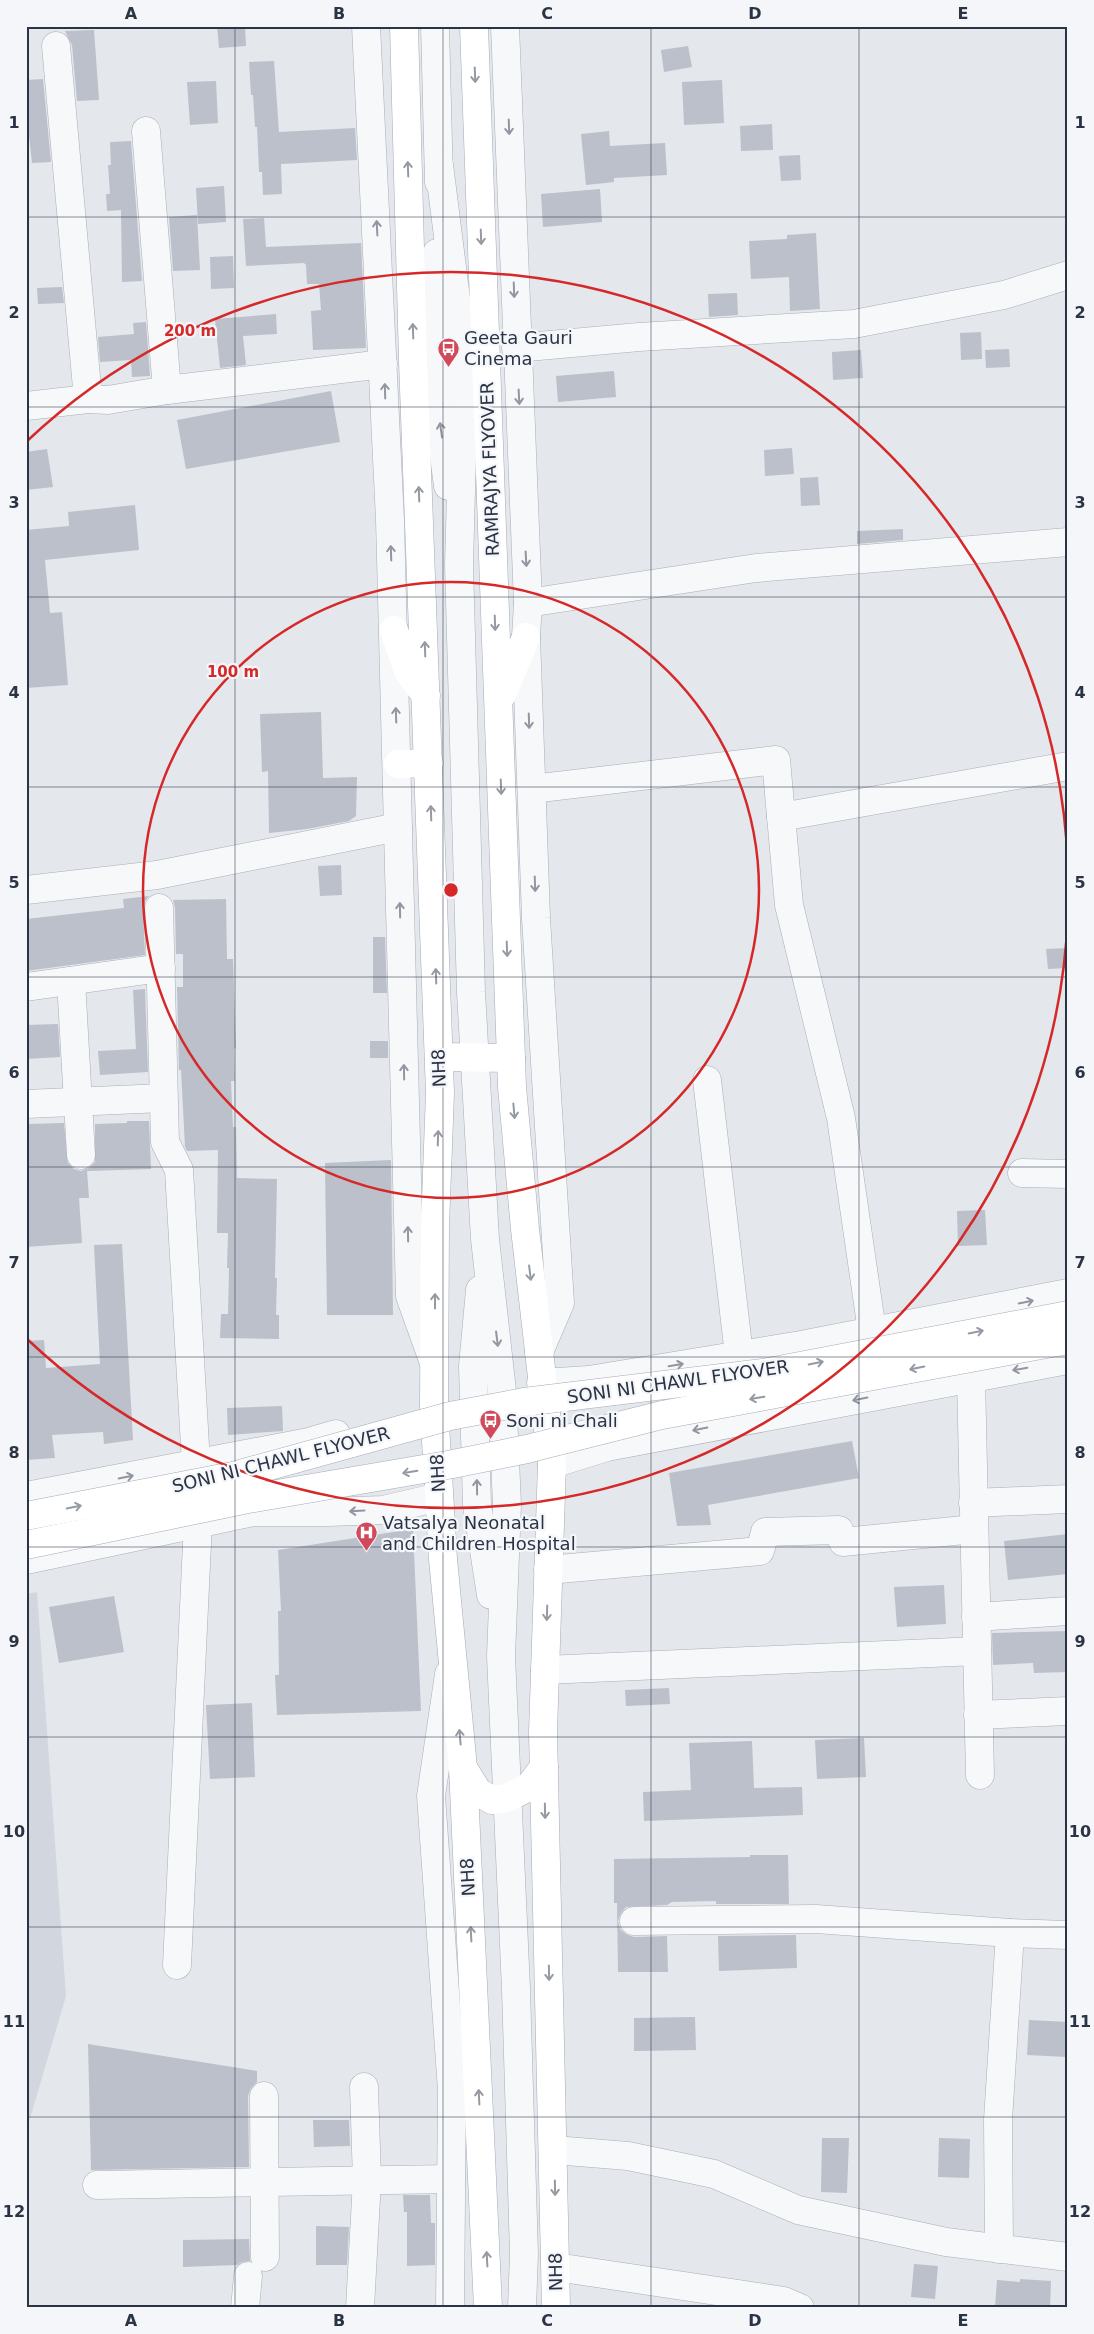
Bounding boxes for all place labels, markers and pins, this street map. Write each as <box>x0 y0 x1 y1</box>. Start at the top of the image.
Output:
place label: Geeta Gauri Cinema <box>464 327 573 369</box>
bus stop icon: Geeta Gauri Cinema <box>436 336 460 367</box>
centre of rings <box>442 881 460 899</box>
bus stop icon: Soni ni Chali <box>478 1409 502 1440</box>
place label: Soni ni Chali <box>506 1410 618 1431</box>
place label: Vatsalya Neonatal and Children Hospital <box>382 1512 576 1554</box>
hospital icon: Vatsalya Neonatal and Children Hospital <box>354 1521 378 1552</box>

